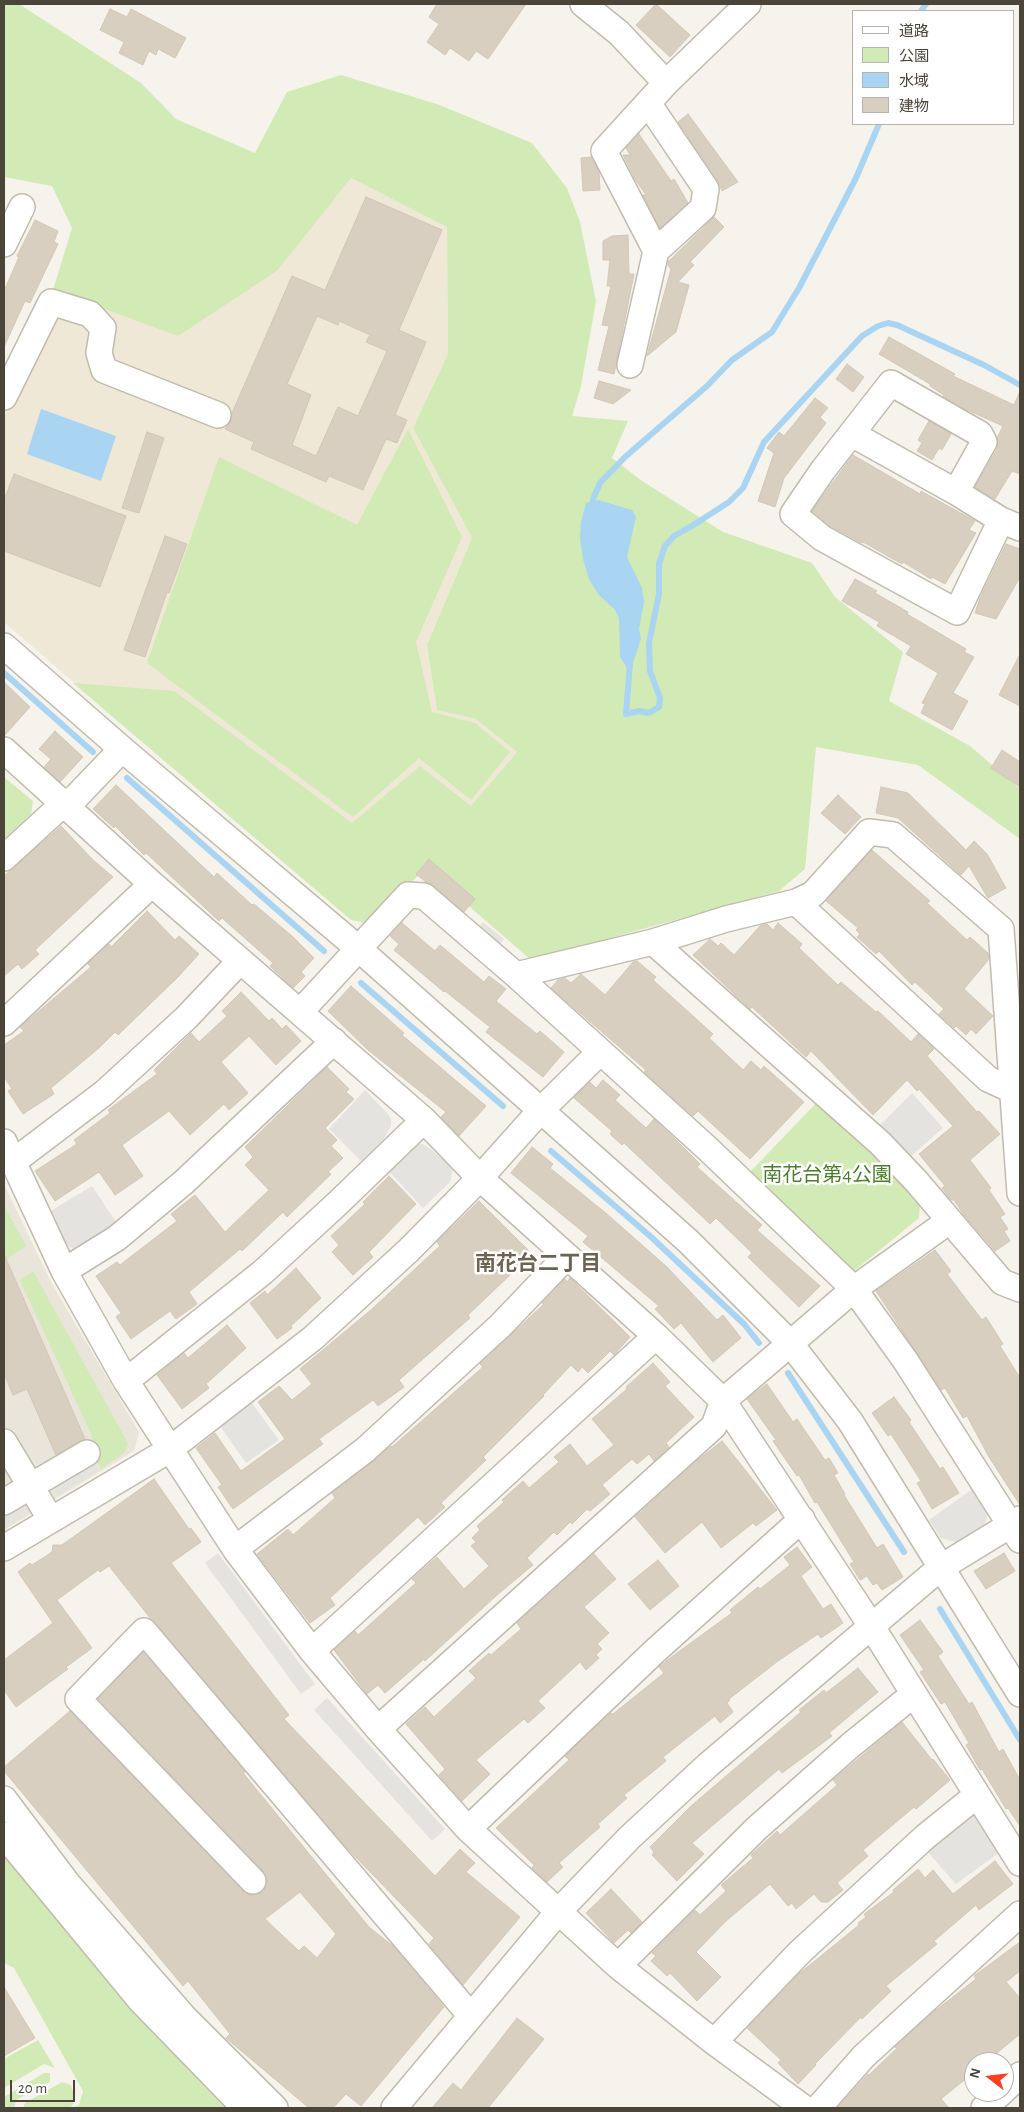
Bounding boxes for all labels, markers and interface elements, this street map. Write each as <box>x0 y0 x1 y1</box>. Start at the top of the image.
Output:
legend <box>852 10 1014 125</box>
text: 道路 <box>899 24 929 39</box>
text: 公園 <box>899 49 929 64</box>
text: 水域 <box>899 74 929 89</box>
text: 建物 <box>899 99 929 114</box>
park label: 南花台第4公園 <box>762 1163 892 1187</box>
district label: 南花台二丁目 <box>475 1251 601 1277</box>
north arrow <box>964 2052 1014 2102</box>
text: N <box>967 2067 984 2080</box>
scale bar <box>12 2070 78 2102</box>
text: 20 m <box>18 2081 47 2096</box>

